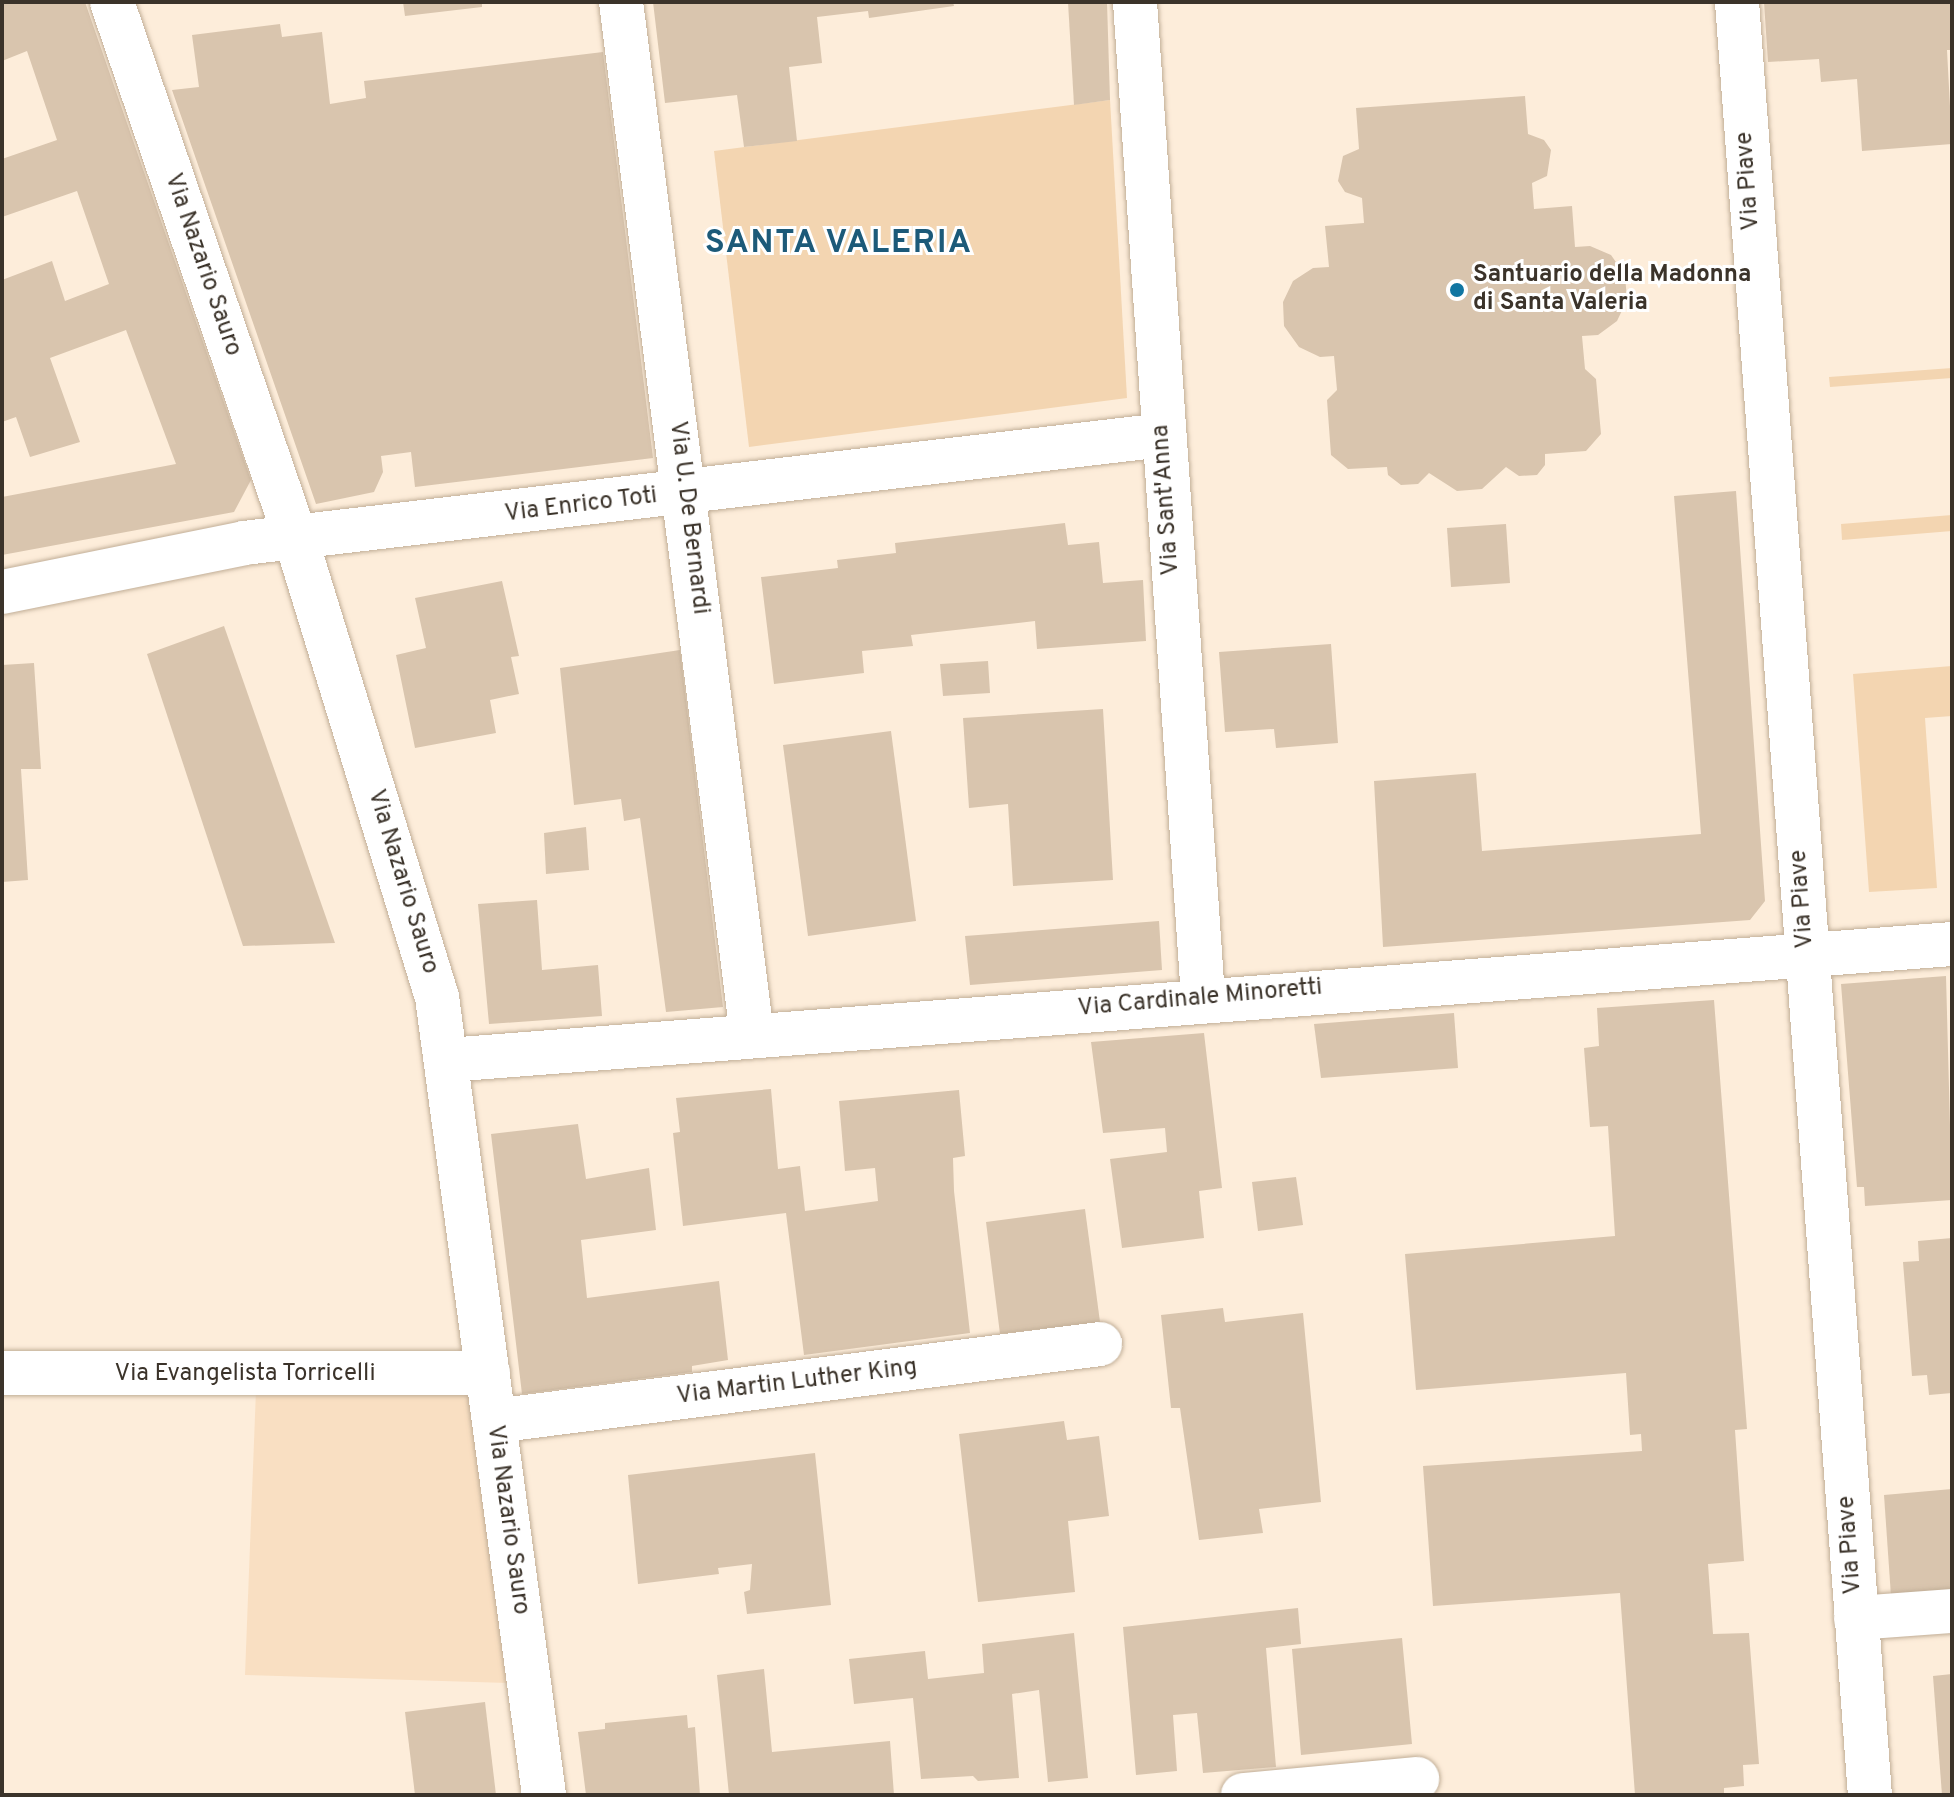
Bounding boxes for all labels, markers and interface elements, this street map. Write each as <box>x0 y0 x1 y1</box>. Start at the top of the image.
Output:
street label: Via Piave <box>1731 131 1767 231</box>
street label: Via Nazario Sauro <box>157 170 247 360</box>
district label: SANTA VALERIA <box>704 225 974 263</box>
place label: Santuario della Madonna di Santa Valeria <box>1473 262 1751 318</box>
marker: Santuario della Madonna di Santa Valeria <box>1448 281 1466 299</box>
street label: Via U. De Bernardi <box>662 420 714 616</box>
street label: Via Sant'Anna <box>1147 424 1187 576</box>
street label: Via Enrico Toti <box>503 482 659 530</box>
street label: Via Nazario Sauro <box>360 786 444 978</box>
street label: Via Piave <box>1785 849 1821 949</box>
street label: Via Cardinale Minoretti <box>1077 974 1323 1024</box>
street label: Via Martin Luther King <box>675 1354 919 1412</box>
street label: Via Evangelista Torricelli <box>114 1361 376 1389</box>
street label: Via Nazario Sauro <box>479 1423 535 1617</box>
street label: Via Piave <box>1833 1495 1869 1595</box>

